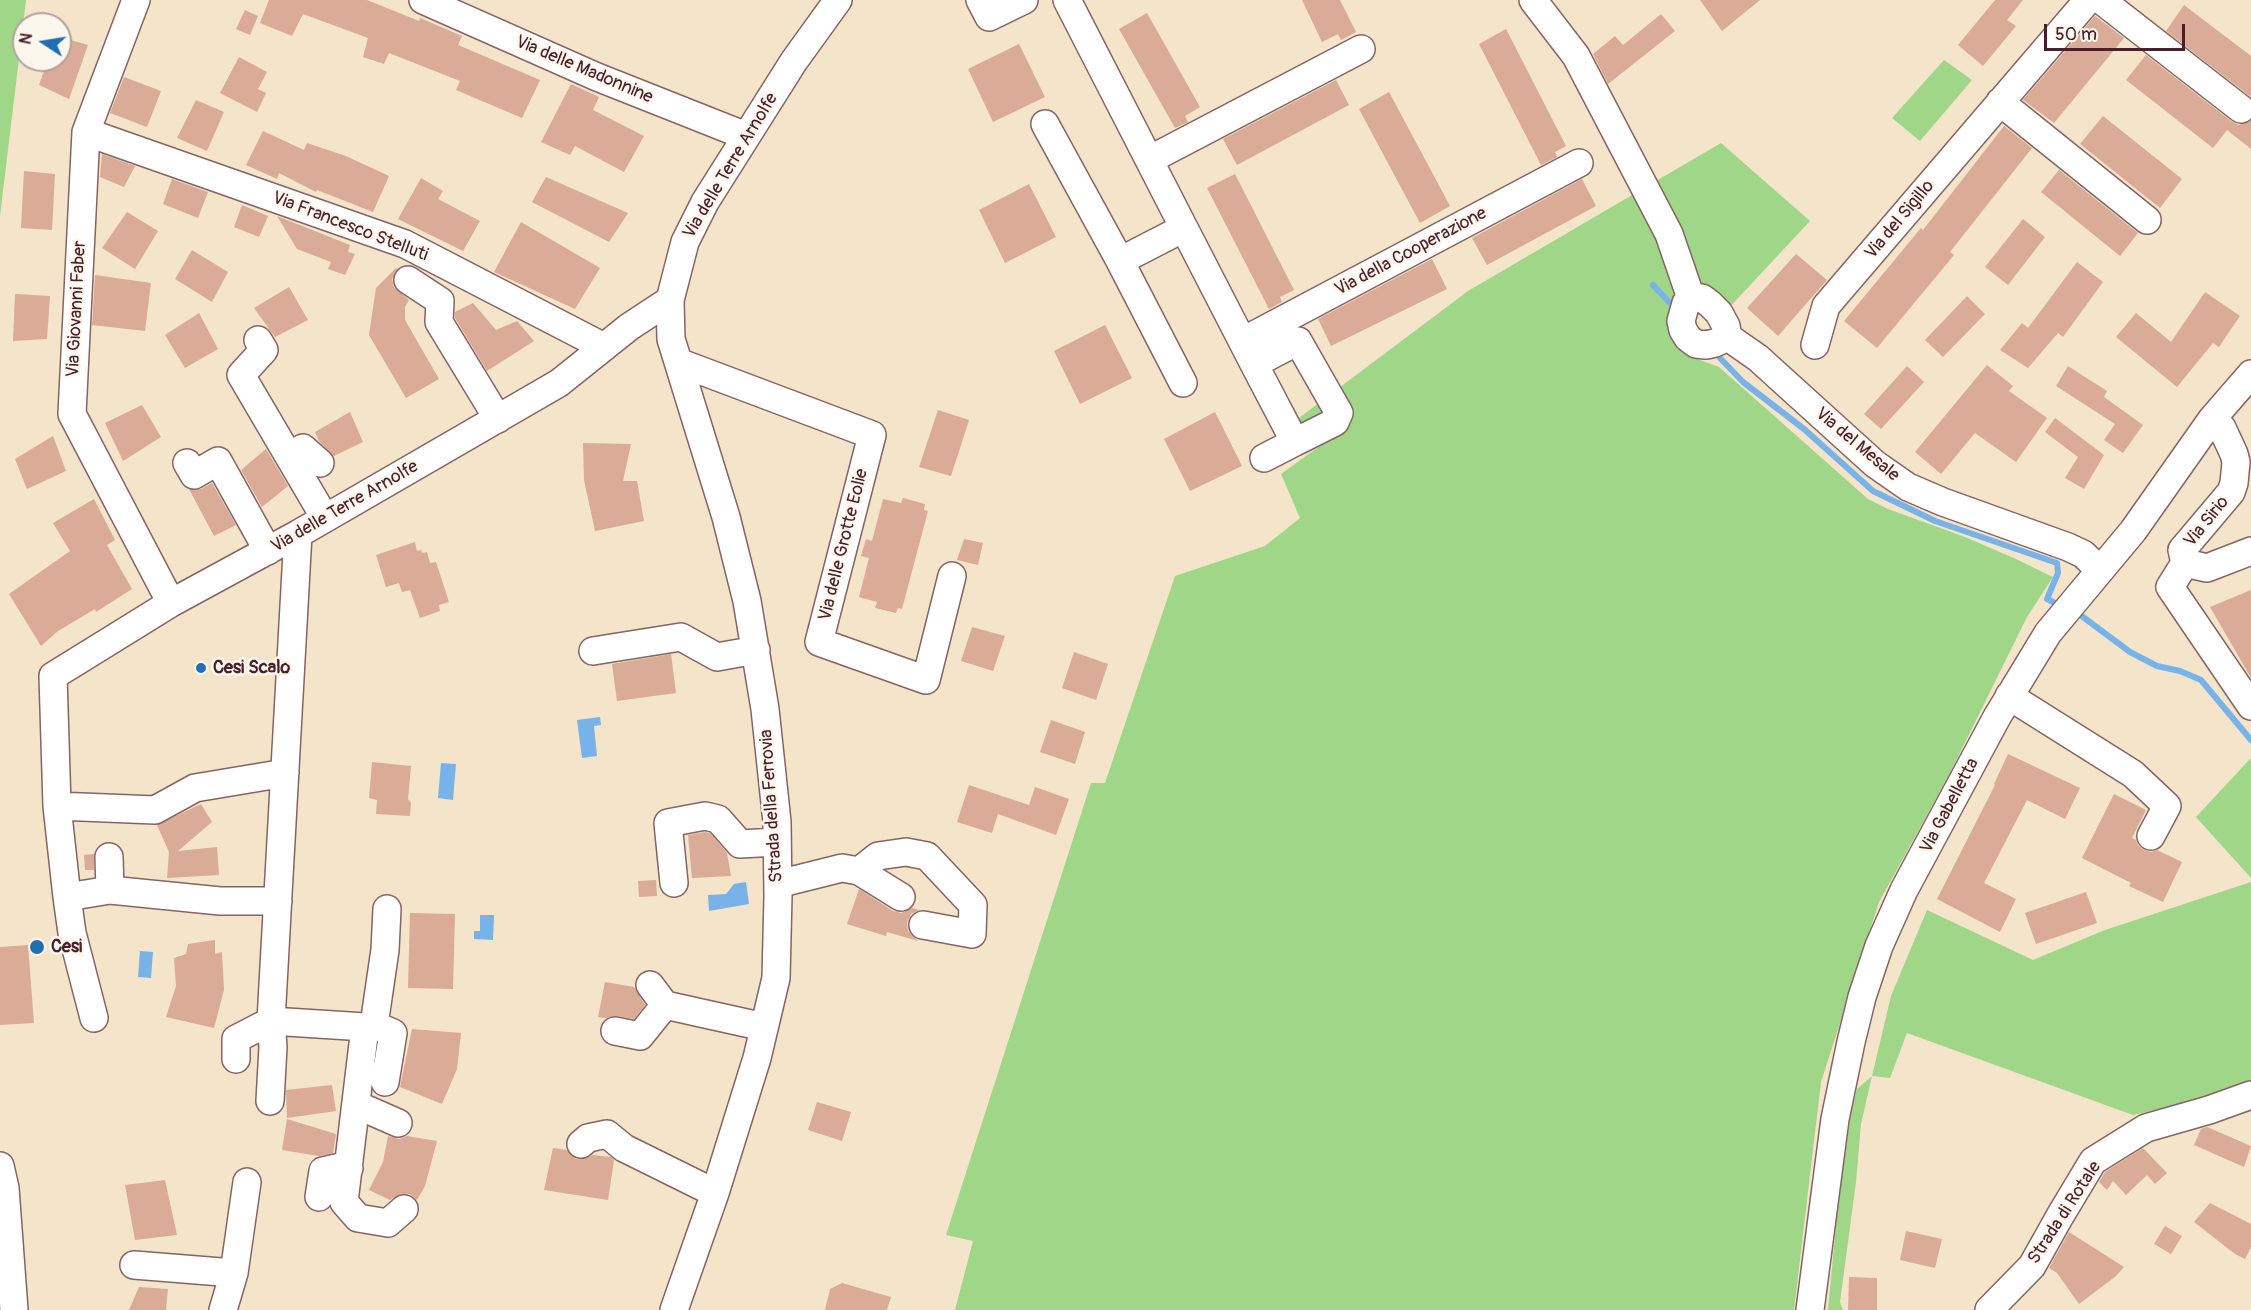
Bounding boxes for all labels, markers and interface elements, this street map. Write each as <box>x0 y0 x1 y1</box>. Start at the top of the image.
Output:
north arrow <box>12 12 72 72</box>
scale bar <box>2047 12 2188 50</box>
text: 50 m <box>2055 23 2097 46</box>
text: N <box>15 31 37 46</box>
street label: Via delle Madonnine <box>512 31 656 109</box>
street label: Via delle Terre Arnolfe <box>679 89 783 243</box>
street label: Via del Sigillo <box>1861 176 1939 264</box>
street label: Via Francesco Stelluti <box>269 187 431 267</box>
street label: Via della Cooperazione <box>1331 203 1491 301</box>
street label: Via Giovanni Faber <box>63 240 91 378</box>
street label: Via del Mesale <box>1810 403 1904 487</box>
street label: Via delle Terre Arnolfe <box>268 456 422 558</box>
street label: Via delle Grotte Eolie <box>815 467 873 623</box>
street label: Via Sirio <box>2180 492 2234 552</box>
place label: Cesi Scalo <box>213 657 290 679</box>
marker: Cesi Scalo <box>194 661 208 675</box>
street label: Strada della Ferrovia <box>756 729 788 883</box>
street label: Via Gabelletta <box>1916 755 1984 857</box>
place label: Cesi <box>51 936 82 958</box>
marker: Cesi <box>28 938 46 956</box>
street label: Strada di Rotale <box>2024 1157 2106 1269</box>

